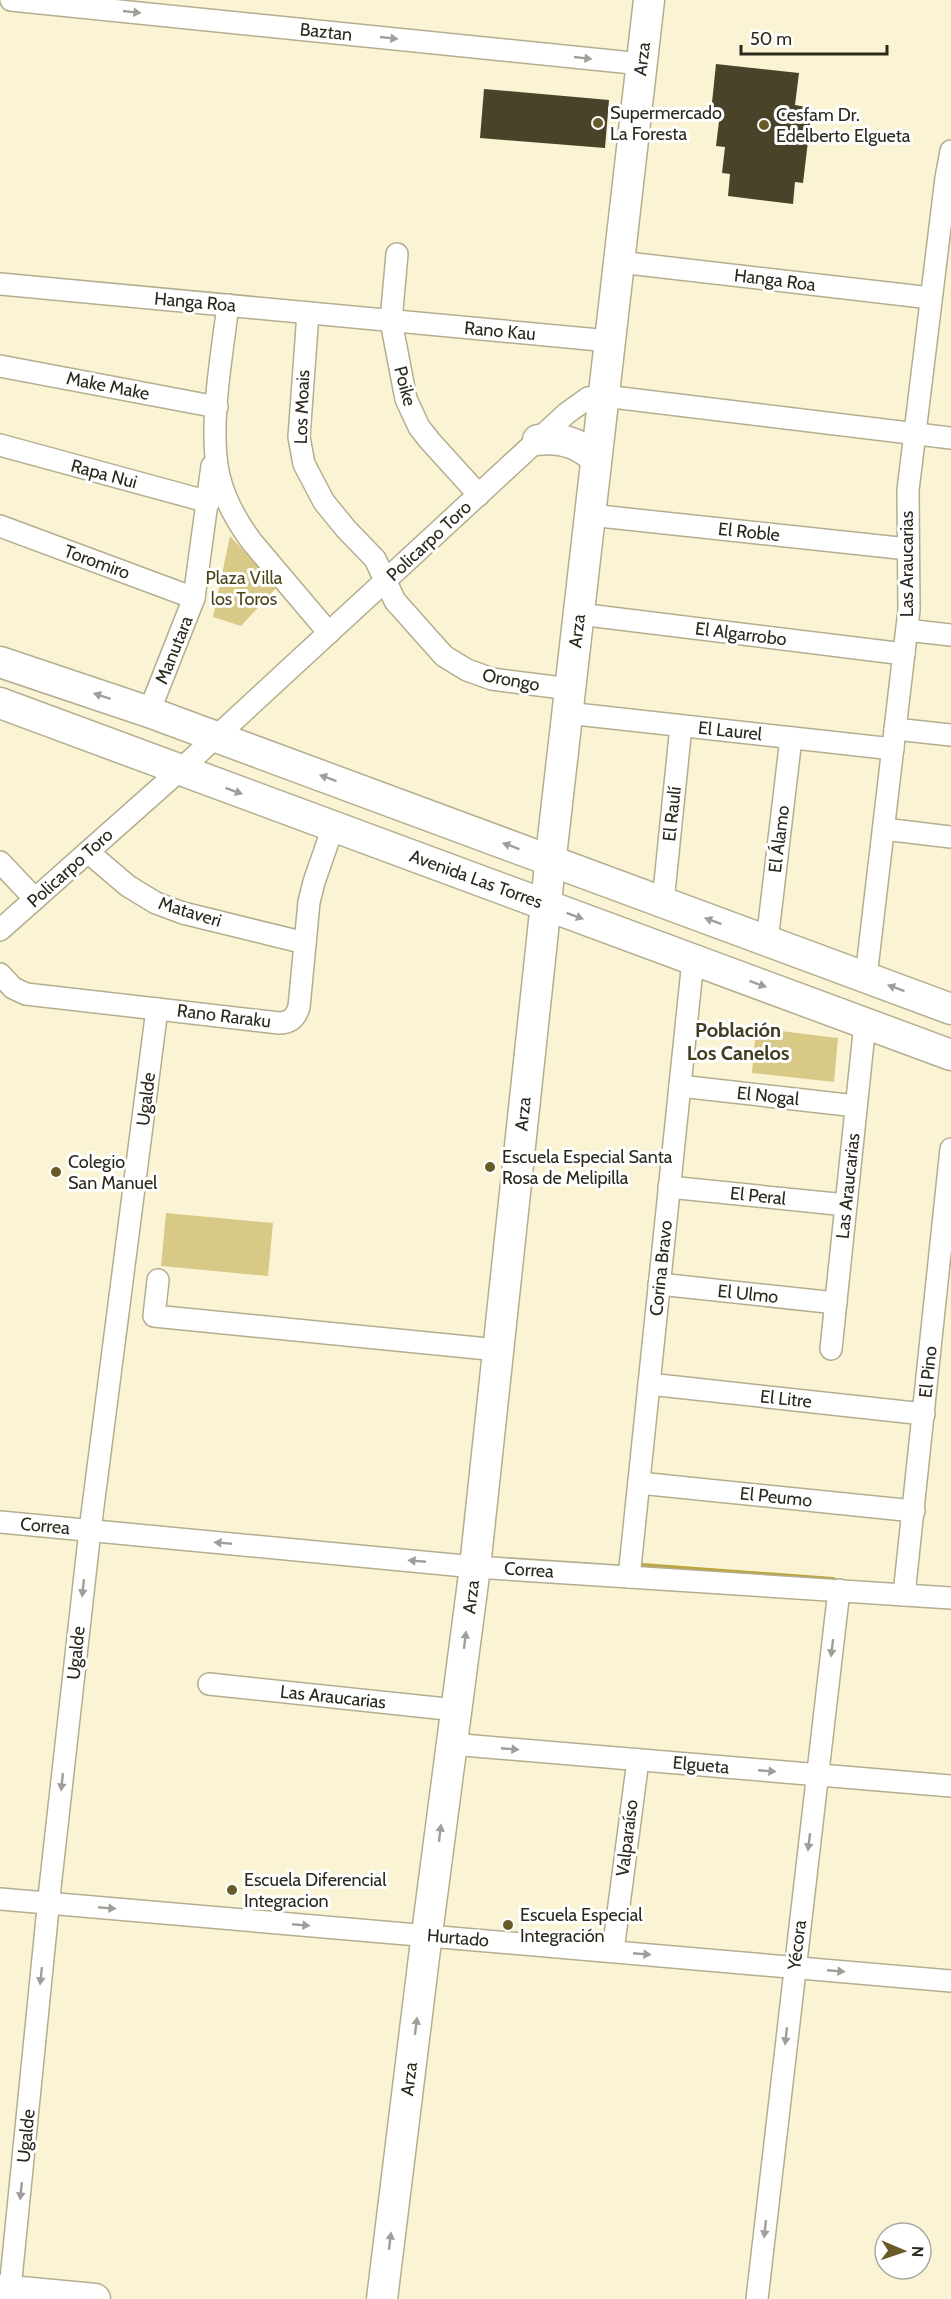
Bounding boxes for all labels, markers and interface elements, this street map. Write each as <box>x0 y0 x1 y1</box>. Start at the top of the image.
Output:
one-way arrow <box>122 7 141 17</box>
street label: Baztan <box>299 18 353 46</box>
scale bar <box>741 18 886 56</box>
text: 50 m <box>750 28 792 50</box>
one-way arrow <box>379 34 398 43</box>
street label: Arza <box>629 40 655 77</box>
one-way arrow <box>573 53 592 63</box>
place label: Supermercado La Foresta <box>610 102 722 145</box>
place label: Cesfam Dr. Edelberto Elgueta <box>776 104 911 147</box>
marker: Supermercado La Foresta <box>591 116 605 130</box>
marker: Cesfam Dr. Edelberto Elgueta <box>757 118 771 132</box>
street label: Hanga Roa <box>733 264 817 296</box>
street label: Hanga Roa <box>153 287 237 317</box>
street label: Rano Kau <box>463 317 537 345</box>
street label: Poike <box>389 364 421 408</box>
street label: Make Make <box>65 367 151 405</box>
street label: Los Moais <box>290 369 314 445</box>
street label: Rapa Nui <box>68 455 140 493</box>
street label: Policarpo Toro <box>382 496 476 586</box>
street label: Las Araucarias <box>896 511 918 617</box>
street label: El Roble <box>717 518 781 546</box>
street label: Toromiro <box>61 540 133 584</box>
park label: Plaza Villa los Toros <box>206 567 283 610</box>
street label: Manutara <box>150 612 198 687</box>
street label: Arza <box>564 612 590 649</box>
street label: El Algarrobo <box>694 617 788 651</box>
street label: Orongo <box>481 664 542 696</box>
one-way arrow <box>93 691 111 701</box>
street label: El Laurel <box>697 717 764 745</box>
one-way arrow <box>319 773 337 782</box>
street label: El Raulí <box>658 785 686 843</box>
one-way arrow <box>226 786 244 796</box>
street label: El Álamo <box>764 804 794 874</box>
street label: Policarpo Toro <box>23 824 118 912</box>
one-way arrow <box>502 840 520 850</box>
street label: Avenida Las Torres <box>406 845 546 913</box>
street label: Mataveri <box>156 892 224 932</box>
one-way arrow <box>566 912 584 921</box>
one-way arrow <box>704 915 722 925</box>
one-way arrow <box>749 979 767 989</box>
one-way arrow <box>887 983 905 993</box>
street label: Rano Raraku <box>176 999 272 1033</box>
district label: Población Los Canelos <box>687 1018 789 1065</box>
street label: Ugalde <box>132 1071 160 1127</box>
street label: El Nogal <box>736 1082 801 1110</box>
street label: Arza <box>510 1096 536 1132</box>
street label: Las Araucarias <box>832 1132 864 1240</box>
place label: Escuela Especial Santa Rosa de Melipilla <box>502 1146 673 1189</box>
place label: Colegio San Manuel <box>68 1151 158 1194</box>
marker: Escuela Especial Santa Rosa de Melipilla <box>483 1160 497 1174</box>
marker: Colegio San Manuel <box>49 1165 63 1179</box>
street label: El Peral <box>729 1182 788 1210</box>
street label: Corina Bravo <box>645 1219 677 1317</box>
street label: El Ulmo <box>717 1280 780 1308</box>
street label: El Pino <box>914 1345 942 1399</box>
street label: El Litre <box>759 1385 813 1413</box>
street label: El Peumo <box>739 1482 813 1512</box>
street label: Correa <box>19 1513 71 1539</box>
one-way arrow <box>213 1538 232 1548</box>
one-way arrow <box>407 1556 426 1566</box>
street label: Correa <box>503 1557 555 1583</box>
street label: Arza <box>458 1578 484 1615</box>
one-way arrow <box>79 1579 88 1598</box>
street label: Ugalde <box>62 1625 90 1681</box>
one-way arrow <box>461 1630 470 1649</box>
one-way arrow <box>828 1639 837 1658</box>
street label: Las Araucarias <box>279 1681 387 1713</box>
one-way arrow <box>500 1744 519 1754</box>
street label: Elgueta <box>672 1752 730 1778</box>
one-way arrow <box>757 1766 776 1776</box>
one-way arrow <box>57 1773 67 1792</box>
street label: Valparaíso <box>611 1798 643 1878</box>
one-way arrow <box>435 1823 445 1842</box>
one-way arrow <box>805 1833 814 1852</box>
place label: Escuela Diferencial Integracion <box>244 1869 387 1912</box>
marker: Escuela Diferencial Integracion <box>225 1883 239 1897</box>
one-way arrow <box>97 1903 116 1913</box>
place label: Escuela Especial Integración <box>520 1904 643 1947</box>
marker: Escuela Especial Integración <box>501 1918 515 1932</box>
street label: Yécora <box>783 1918 811 1972</box>
one-way arrow <box>292 1920 311 1930</box>
street label: Hurtado <box>426 1924 490 1952</box>
one-way arrow <box>632 1949 651 1959</box>
one-way arrow <box>827 1966 846 1975</box>
one-way arrow <box>36 1967 46 1986</box>
one-way arrow <box>411 2017 420 2036</box>
one-way arrow <box>782 2026 791 2045</box>
street label: Arza <box>396 2060 422 2097</box>
street label: Ugalde <box>12 2108 40 2164</box>
one-way arrow <box>16 2182 26 2201</box>
one-way arrow <box>760 2220 769 2239</box>
north arrow <box>873 2221 933 2281</box>
one-way arrow <box>385 2231 394 2250</box>
text: N <box>908 2246 927 2257</box>

